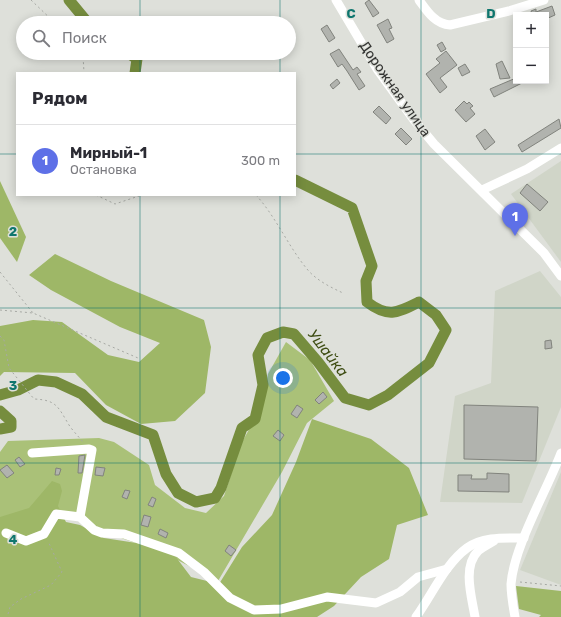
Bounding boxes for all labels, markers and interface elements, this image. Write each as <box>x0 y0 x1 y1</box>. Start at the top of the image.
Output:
text: C <box>346 6 356 21</box>
text: D <box>486 6 496 21</box>
map controls <box>513 12 549 84</box>
button: + <box>513 12 549 48</box>
search box <box>16 16 296 60</box>
icon: search <box>30 27 52 49</box>
text: Поиск <box>62 29 107 47</box>
street label: Дорожная улица <box>356 38 434 140</box>
button: − <box>513 48 549 84</box>
text: Рядом <box>32 88 88 108</box>
text: Мирный-1 <box>70 144 147 162</box>
text: 1 <box>42 153 48 168</box>
text: 300 m <box>241 153 280 168</box>
text: Остановка <box>70 162 137 177</box>
pin: 1 <box>502 203 528 236</box>
text: 2 <box>9 224 17 239</box>
water label: Ушайка <box>304 326 352 380</box>
your location <box>273 368 293 388</box>
text: 3 <box>9 378 18 393</box>
text: 4 <box>9 532 18 547</box>

